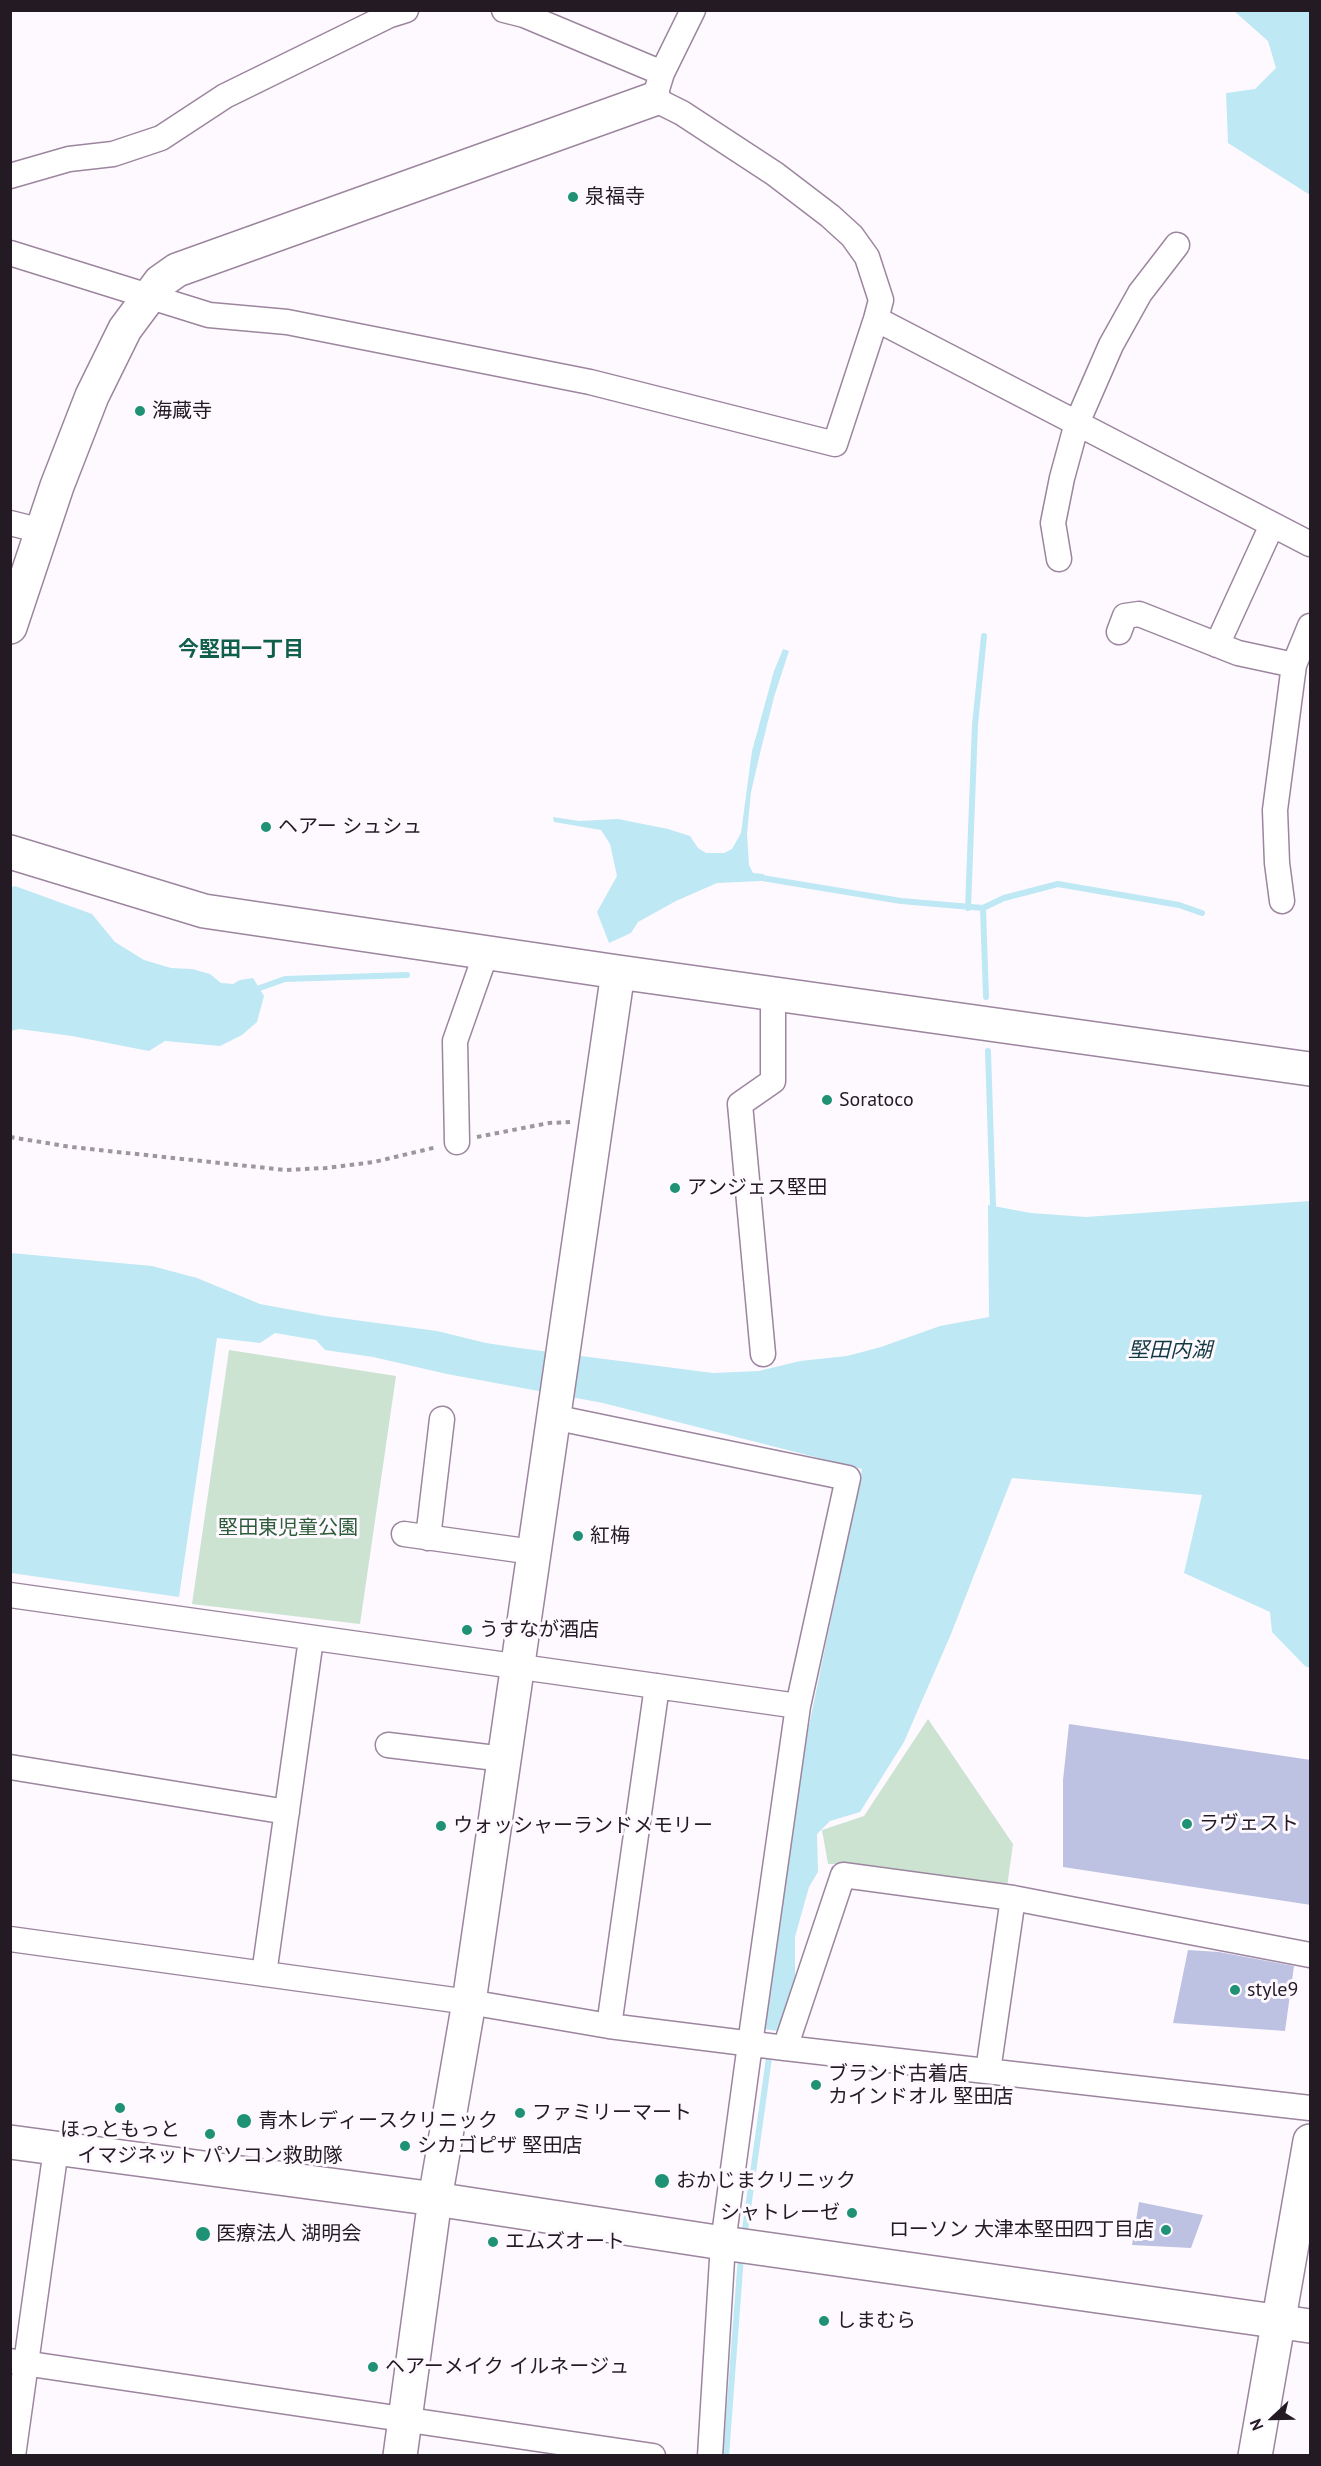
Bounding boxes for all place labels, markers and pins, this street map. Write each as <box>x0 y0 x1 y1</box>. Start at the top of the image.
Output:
place label: 泉福寺 <box>585 185 645 209</box>
marker: 泉福寺 <box>566 190 580 204</box>
place label: 海蔵寺 <box>152 399 212 423</box>
marker: 海蔵寺 <box>133 404 147 418</box>
place label: ヘアー シュシュ <box>278 815 422 839</box>
marker: ヘアー シュシュ <box>259 820 273 834</box>
place label: Soratoco <box>839 1088 914 1112</box>
marker: Soratoco <box>820 1093 834 1107</box>
place label: アンジェス堅田 <box>687 1176 827 1200</box>
marker: アンジェス堅田 <box>668 1181 682 1195</box>
place label: 紅梅 <box>590 1524 630 1548</box>
marker: 紅梅 <box>571 1529 585 1543</box>
place label: うすなが酒店 <box>479 1618 599 1642</box>
marker: うすなが酒店 <box>460 1623 474 1637</box>
place label: ラヴェスト <box>1199 1812 1299 1836</box>
place label: ウォッシャーランドメモリー <box>453 1814 713 1838</box>
marker: ラヴェスト <box>1180 1817 1194 1831</box>
marker: ウォッシャーランドメモリー <box>434 1819 448 1833</box>
place label: style9 <box>1247 1978 1298 2002</box>
marker: style9 <box>1228 1983 1242 1997</box>
place label: ブランド古着店 カインドオル 堅田店 <box>828 2062 1013 2109</box>
marker: ブランド古着店 カインドオル 堅田店 <box>809 2078 823 2092</box>
marker: ほっともっと <box>113 2101 127 2115</box>
place label: ファミリーマート <box>532 2101 692 2125</box>
marker: ファミリーマート <box>513 2106 527 2120</box>
place label: 青木レディースクリニック <box>258 2109 498 2133</box>
marker: 青木レディースクリニック <box>235 2112 253 2130</box>
place label: ほっともっと <box>60 2118 180 2142</box>
marker: イマジネット パソコン救助隊 <box>203 2127 217 2141</box>
place label: シカゴピザ 堅田店 <box>417 2134 582 2158</box>
marker: シカゴピザ 堅田店 <box>398 2139 412 2153</box>
place label: イマジネット パソコン救助隊 <box>77 2144 343 2168</box>
place label: おかじまクリニック <box>676 2169 856 2193</box>
marker: おかじまクリニック <box>653 2172 671 2190</box>
place label: シャトレーゼ <box>720 2201 840 2225</box>
marker: シャトレーゼ <box>845 2206 859 2220</box>
place label: ローソン 大津本堅田四丁目店 <box>889 2218 1154 2242</box>
place label: 医療法人 湖明会 <box>216 2222 361 2246</box>
marker: ローソン 大津本堅田四丁目店 <box>1159 2223 1173 2237</box>
marker: 医療法人 湖明会 <box>194 2225 212 2243</box>
place label: エムズオート <box>505 2230 625 2254</box>
marker: エムズオート <box>486 2235 500 2249</box>
place label: しまむら <box>836 2309 916 2333</box>
marker: しまむら <box>817 2314 831 2328</box>
place label: ヘアーメイク イルネージュ <box>385 2355 629 2379</box>
marker: ヘアーメイク イルネージュ <box>366 2360 380 2374</box>

